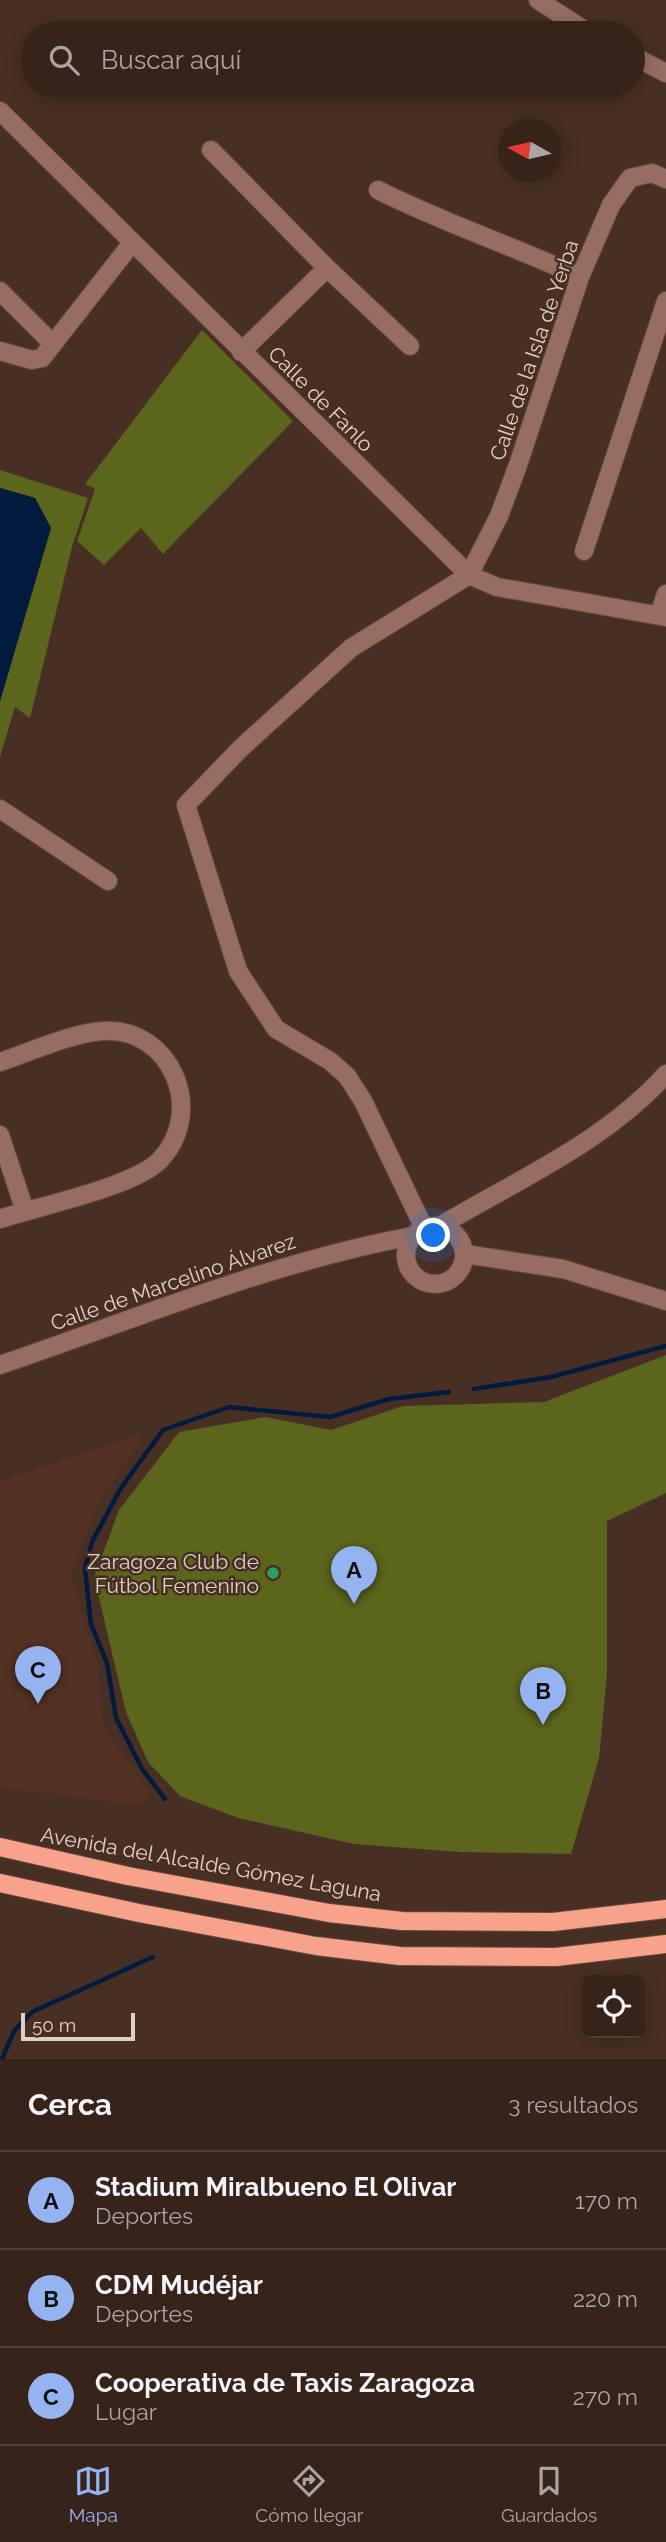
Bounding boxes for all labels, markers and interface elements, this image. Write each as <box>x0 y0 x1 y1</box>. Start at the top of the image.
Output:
search box <box>21 21 645 98</box>
icon: search <box>45 41 83 79</box>
text: Buscar aquí <box>101 45 241 75</box>
north arrow <box>498 119 561 182</box>
street label: Calle de la Isla de Yerba <box>484 236 584 464</box>
street label: Calle de Fanlo <box>263 341 379 457</box>
your location <box>416 1218 450 1252</box>
street label: Calle de Marcelino Álvarez <box>47 1228 299 1336</box>
pin: A <box>331 1546 377 1604</box>
place label: Zaragoza Club de Fútbol Femenino <box>87 1549 259 1598</box>
marker: Zaragoza Club de Fútbol Femenino <box>265 1565 281 1581</box>
pin: C <box>15 1646 61 1704</box>
pin: B <box>520 1667 566 1725</box>
street label: Avenida del Alcalde Gómez Laguna <box>39 1822 383 1906</box>
map controls <box>582 1975 645 2038</box>
button: locate <box>582 1975 645 2038</box>
scale bar <box>21 2010 135 2042</box>
text: 50 m <box>32 2014 76 2036</box>
text: Cerca <box>28 2087 112 2122</box>
text: 3 resultados <box>508 2091 638 2118</box>
text: Stadium Miralbueno El Olivar <box>95 2172 456 2202</box>
text: A <box>43 2187 59 2214</box>
text: 170 m <box>575 2187 638 2214</box>
text: Deportes <box>95 2202 193 2229</box>
text: CDM Mudéjar <box>95 2270 263 2300</box>
text: B <box>43 2285 59 2312</box>
text: 220 m <box>573 2285 638 2312</box>
text: Deportes <box>95 2300 193 2327</box>
text: Cooperativa de Taxis Zaragoza <box>95 2368 475 2398</box>
text: C <box>43 2383 59 2410</box>
text: 270 m <box>573 2383 638 2410</box>
text: Lugar <box>95 2398 157 2425</box>
tab: Mapa <box>69 2462 118 2526</box>
tab: Cómo llegar <box>255 2462 364 2526</box>
tab: Guardados <box>501 2462 597 2526</box>

